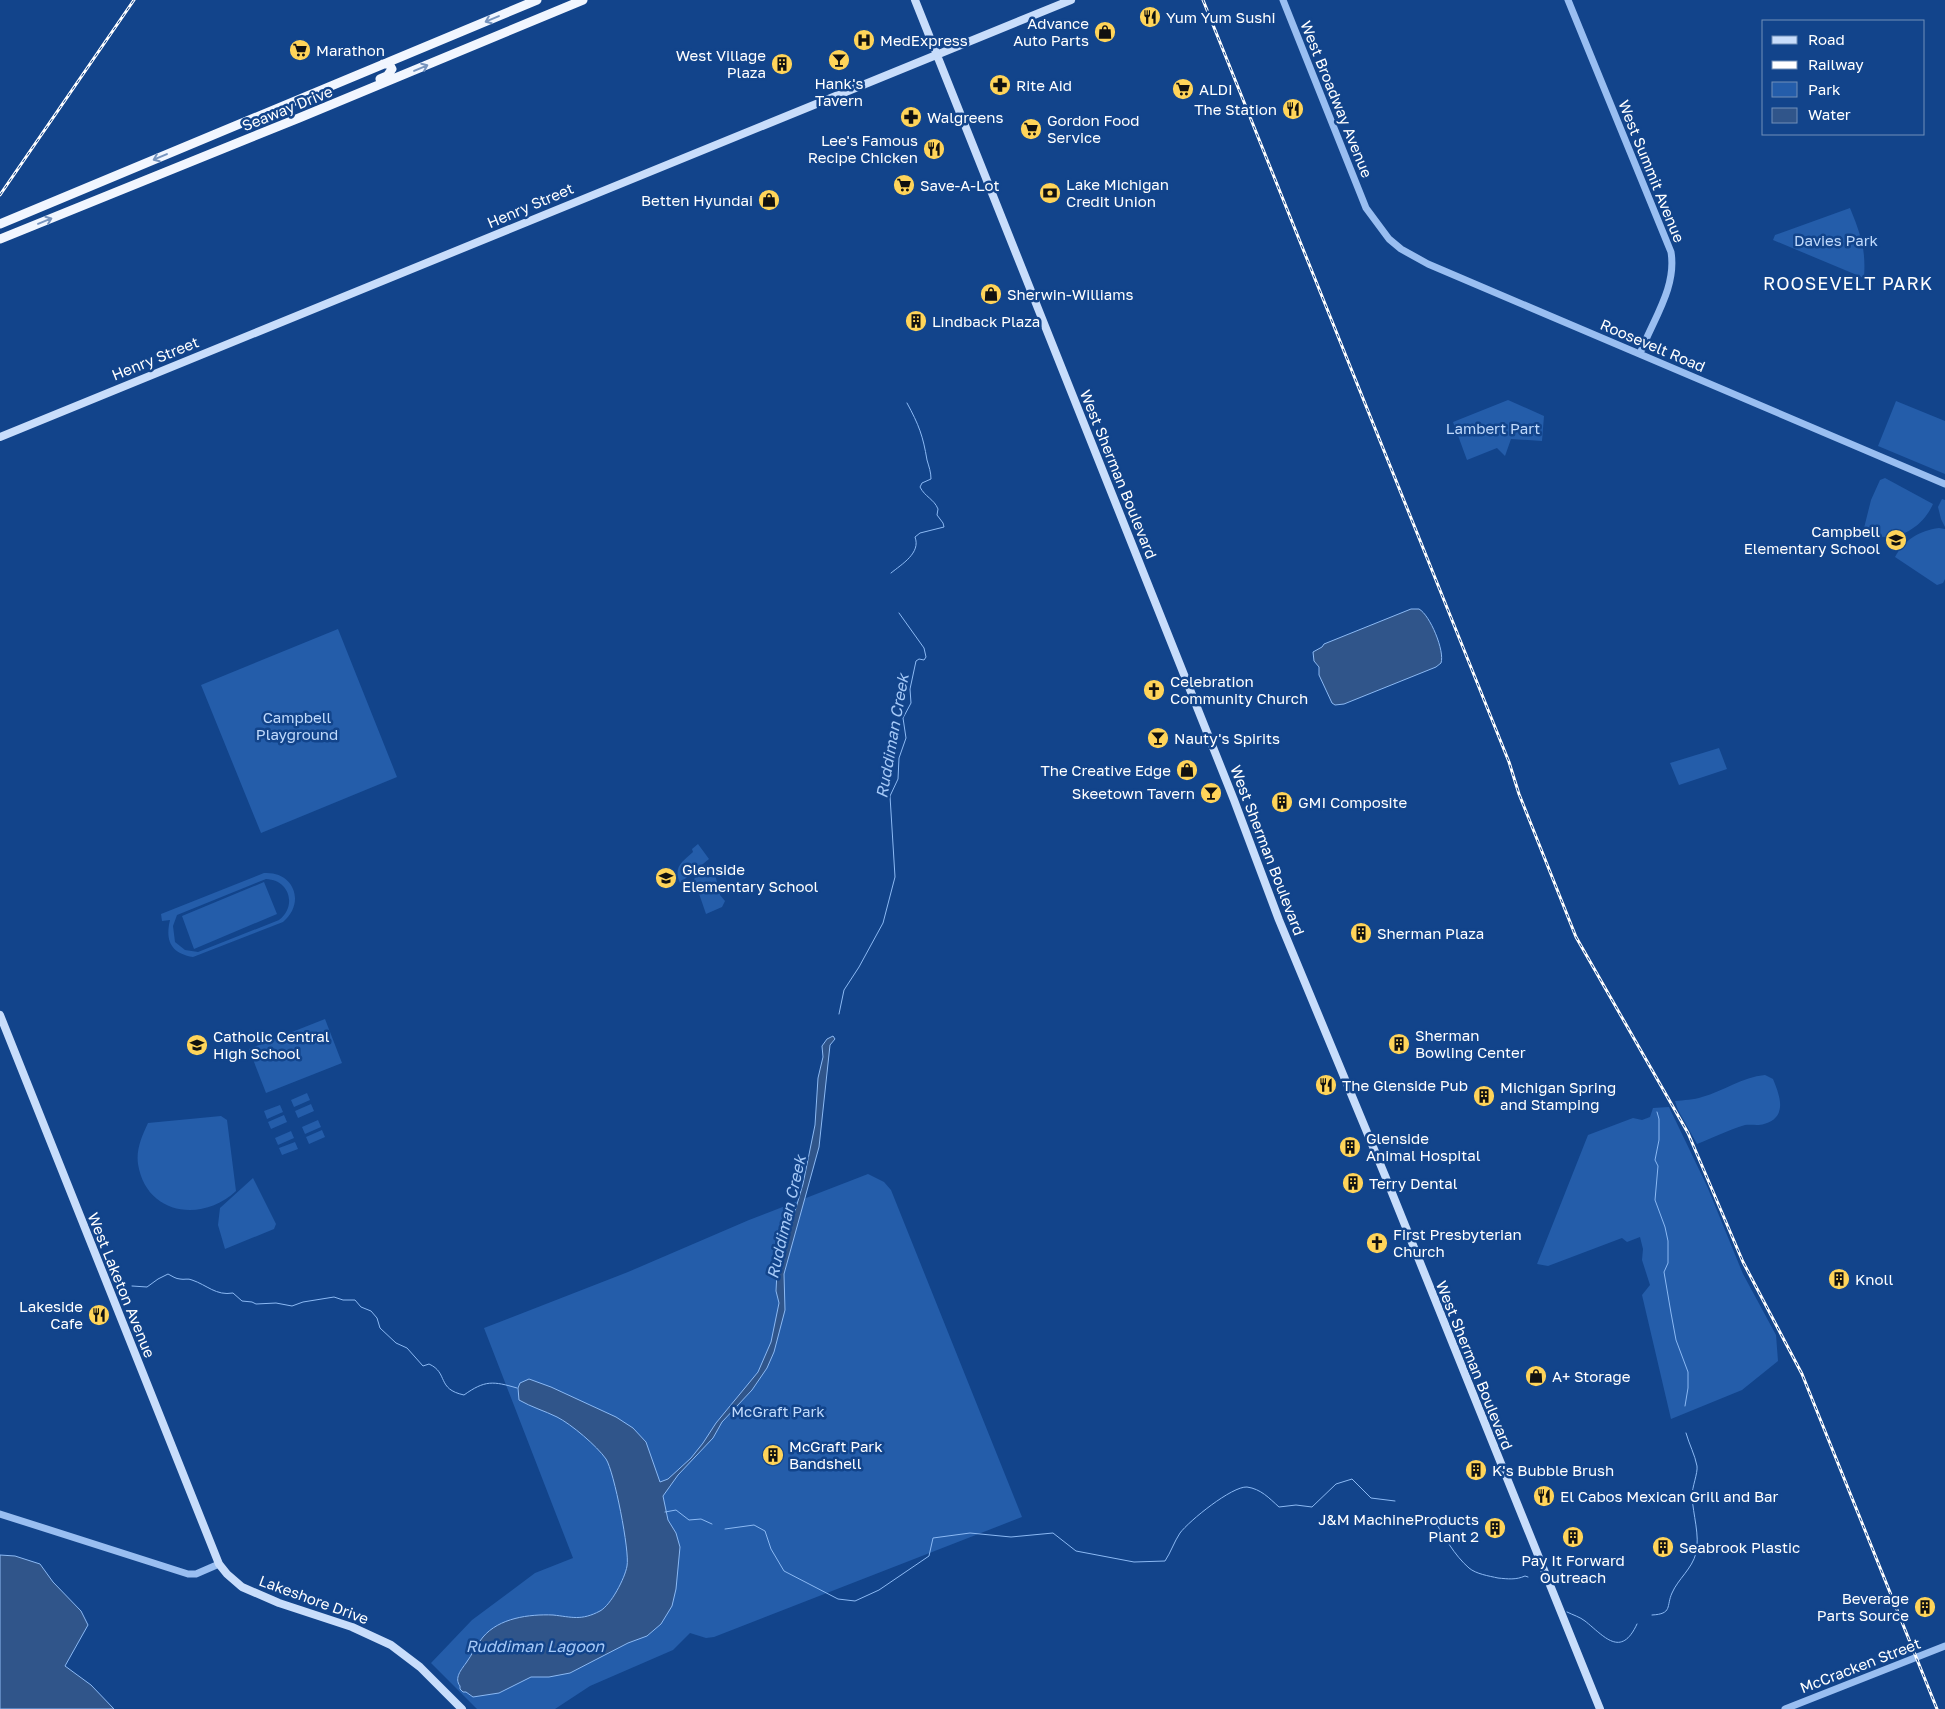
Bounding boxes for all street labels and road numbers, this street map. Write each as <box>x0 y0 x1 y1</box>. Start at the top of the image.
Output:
street label: West Broadway Avenue <box>1297 18 1377 180</box>
street label: Seaway Drive <box>239 82 335 134</box>
street label: West Summit Avenue <box>1615 97 1689 245</box>
street label: Henry Street <box>484 179 576 231</box>
street label: Roosevelt Road <box>1598 315 1708 375</box>
street label: Henry Street <box>109 332 201 384</box>
street label: West Sherman Boulevard <box>1077 387 1161 561</box>
street label: West Sherman Boulevard <box>1227 762 1309 938</box>
street label: West Laketon Avenue <box>85 1210 160 1361</box>
street label: West Sherman Boulevard <box>1433 1278 1517 1452</box>
street label: Lakeshore Drive <box>257 1571 372 1627</box>
street label: McCracken Street <box>1797 1634 1923 1696</box>

